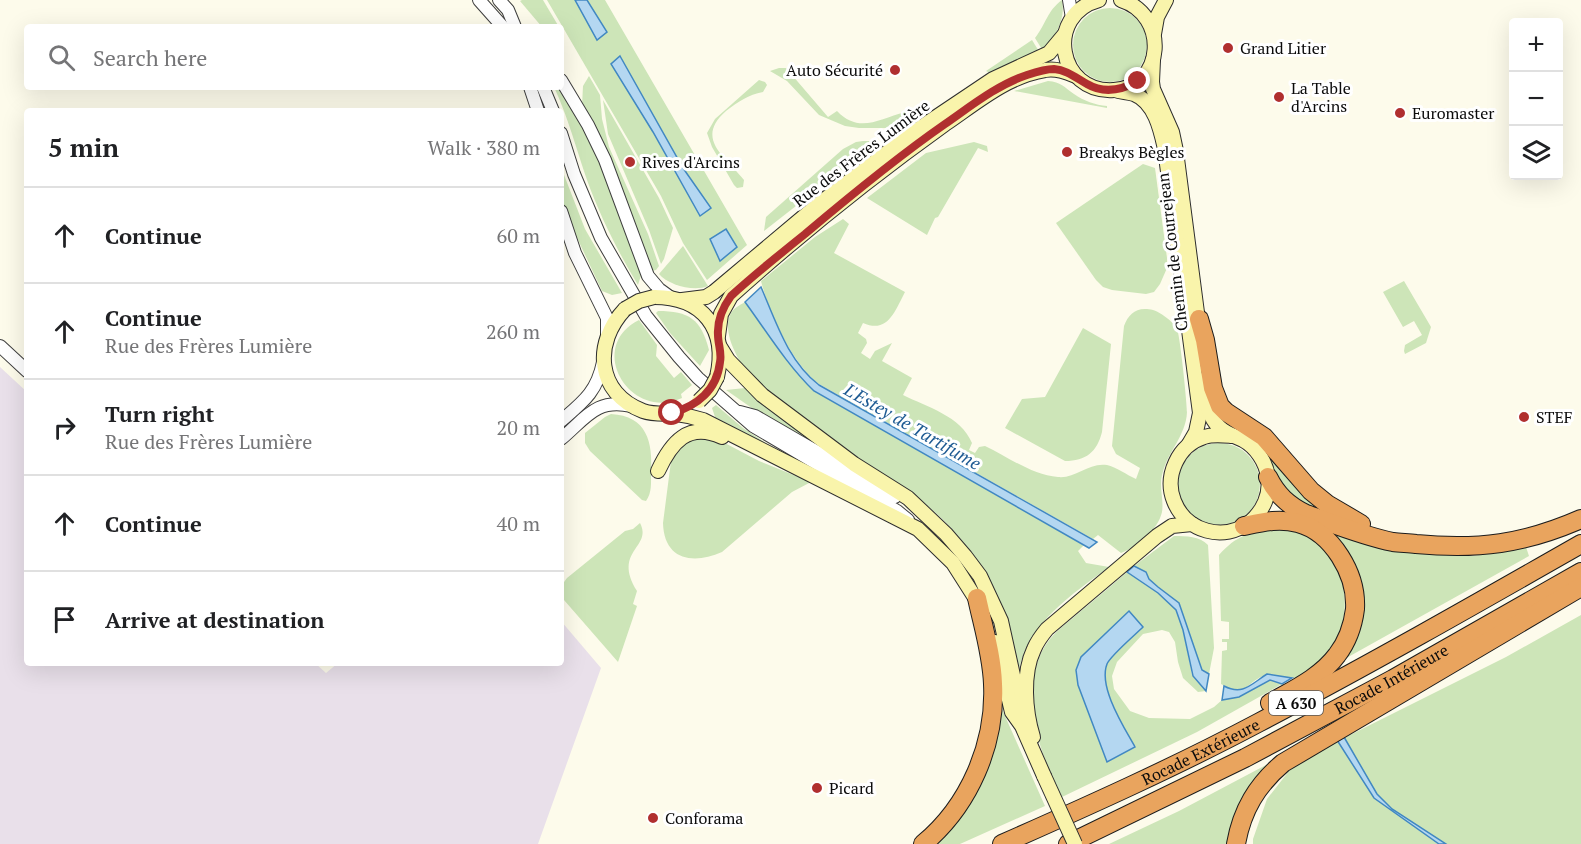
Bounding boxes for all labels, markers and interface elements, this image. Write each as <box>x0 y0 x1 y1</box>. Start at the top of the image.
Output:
map controls <box>1509 18 1563 180</box>
button: + <box>1509 18 1563 72</box>
search box <box>24 24 564 90</box>
place label: Grand Litier <box>1240 37 1327 59</box>
icon: search <box>45 41 78 74</box>
marker: Grand Litier <box>1221 41 1235 55</box>
text: Search here <box>93 43 207 72</box>
place label: Auto Sécurité <box>786 59 883 81</box>
marker: Auto Sécurité <box>888 63 902 77</box>
route end <box>1124 67 1150 93</box>
button: − <box>1509 72 1563 126</box>
place label: La Table d'Arcins <box>1291 77 1351 117</box>
marker: La Table d'Arcins <box>1272 90 1286 104</box>
street label: Rue des Frères Lumière <box>788 94 934 212</box>
place label: Euromaster <box>1412 102 1495 124</box>
marker: Euromaster <box>1393 106 1407 120</box>
button: layers <box>1509 126 1563 180</box>
text: 5 min <box>48 130 119 164</box>
text: Walk · 380 m <box>428 134 540 161</box>
place label: Breakys Bègles <box>1079 141 1184 163</box>
marker: Breakys Bègles <box>1060 145 1074 159</box>
place label: Rives d'Arcins <box>642 151 740 173</box>
marker: Rives d'Arcins <box>623 155 637 169</box>
street label: Chemin de Courrejean <box>1151 171 1193 332</box>
icon: ahead <box>48 219 81 252</box>
text: Continue <box>105 221 202 250</box>
text: 60 m <box>497 222 540 249</box>
text: Continue <box>105 303 202 332</box>
icon: ahead <box>48 315 81 348</box>
text: 260 m <box>486 318 540 345</box>
text: Rue des Frères Lumière <box>105 332 312 359</box>
water label: L'Estey de Tartifume <box>839 377 986 475</box>
text: Turn right <box>105 399 214 428</box>
route start <box>658 399 684 425</box>
place label: STEF <box>1536 406 1573 428</box>
marker: STEF <box>1517 410 1531 424</box>
icon: right <box>48 411 81 444</box>
text: 20 m <box>497 414 540 441</box>
text: Rue des Frères Lumière <box>105 428 312 455</box>
icon: ahead <box>48 507 81 540</box>
text: Continue <box>105 509 202 538</box>
text: 40 m <box>497 510 540 537</box>
icon: arrive <box>48 603 81 636</box>
text: Arrive at destination <box>105 605 324 634</box>
street label: Rocade Intérieure <box>1331 639 1452 719</box>
road number: A 630 <box>1269 691 1323 715</box>
street label: Rocade Extérieure <box>1138 713 1264 790</box>
place label: Picard <box>829 777 874 799</box>
marker: Picard <box>810 781 824 795</box>
place label: Conforama <box>665 807 743 829</box>
marker: Conforama <box>646 811 660 825</box>

